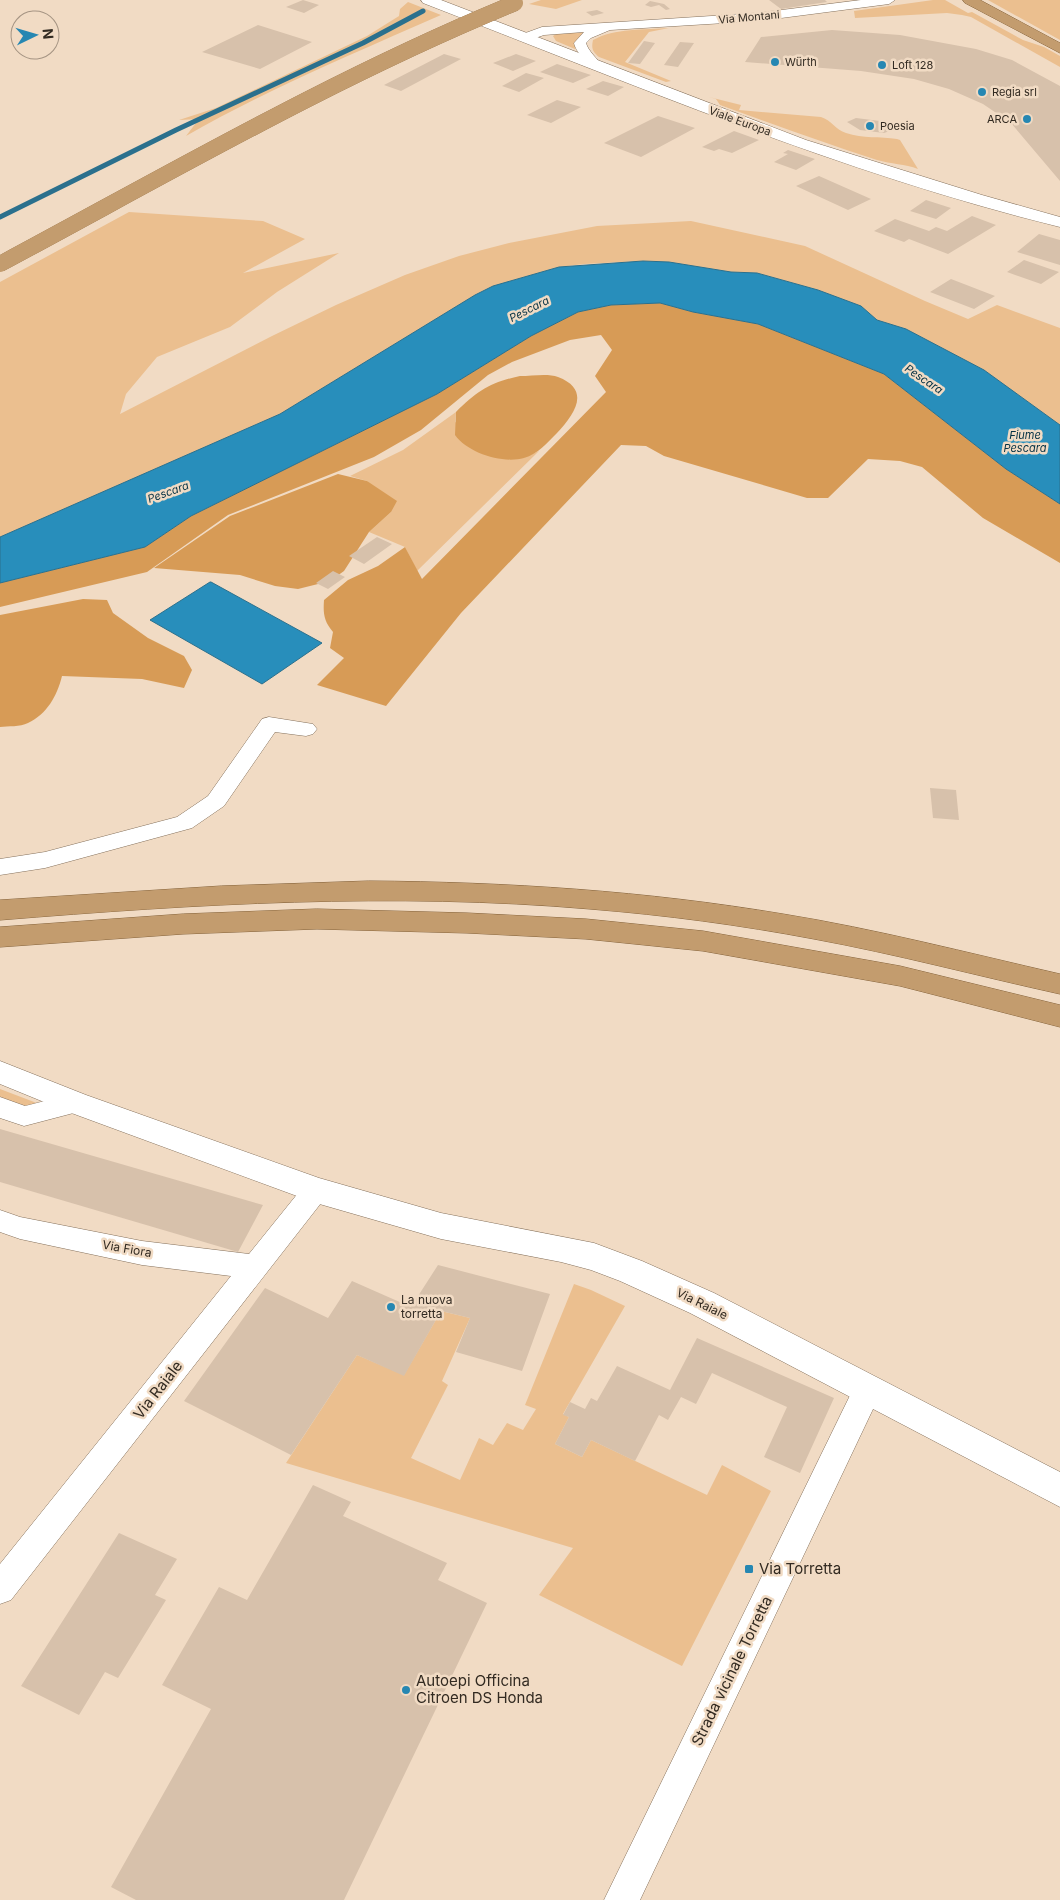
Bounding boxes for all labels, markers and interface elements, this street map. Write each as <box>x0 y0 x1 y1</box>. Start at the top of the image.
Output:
street label: Via Montani <box>718 7 780 27</box>
north arrow <box>10 10 60 60</box>
text: N <box>40 28 57 40</box>
place label: Würth <box>785 55 817 69</box>
marker: Würth <box>769 56 781 68</box>
place label: Loft 128 <box>892 58 933 72</box>
marker: Loft 128 <box>876 59 888 71</box>
place label: Regia srl <box>992 85 1037 99</box>
marker: Regia srl <box>976 86 988 98</box>
street label: Viale Europa <box>707 103 773 139</box>
place label: ARCA <box>987 112 1017 126</box>
marker: ARCA <box>1021 113 1033 125</box>
place label: Poesia <box>880 119 915 133</box>
marker: Poesia <box>864 120 876 132</box>
water label: Pescara <box>507 293 551 325</box>
water label: Pescara <box>902 361 946 397</box>
water label: Fiume Pescara <box>1004 428 1047 455</box>
water label: Pescara <box>145 478 191 506</box>
street label: Via Fiora <box>101 1237 153 1260</box>
street label: Via Raiale <box>674 1285 730 1322</box>
place label: La nuova torretta <box>401 1292 452 1321</box>
marker: La nuova torretta <box>385 1301 397 1313</box>
street label: Via Raiale <box>129 1357 186 1423</box>
place label: Via Torretta <box>759 1559 841 1578</box>
marker: Via Torretta <box>743 1563 755 1575</box>
street label: Strada vicinale Torretta <box>687 1593 776 1749</box>
place label: Autoepi Officina Citroen DS Honda <box>416 1671 543 1707</box>
marker: Autoepi Officina Citroen DS Honda <box>400 1684 412 1696</box>

